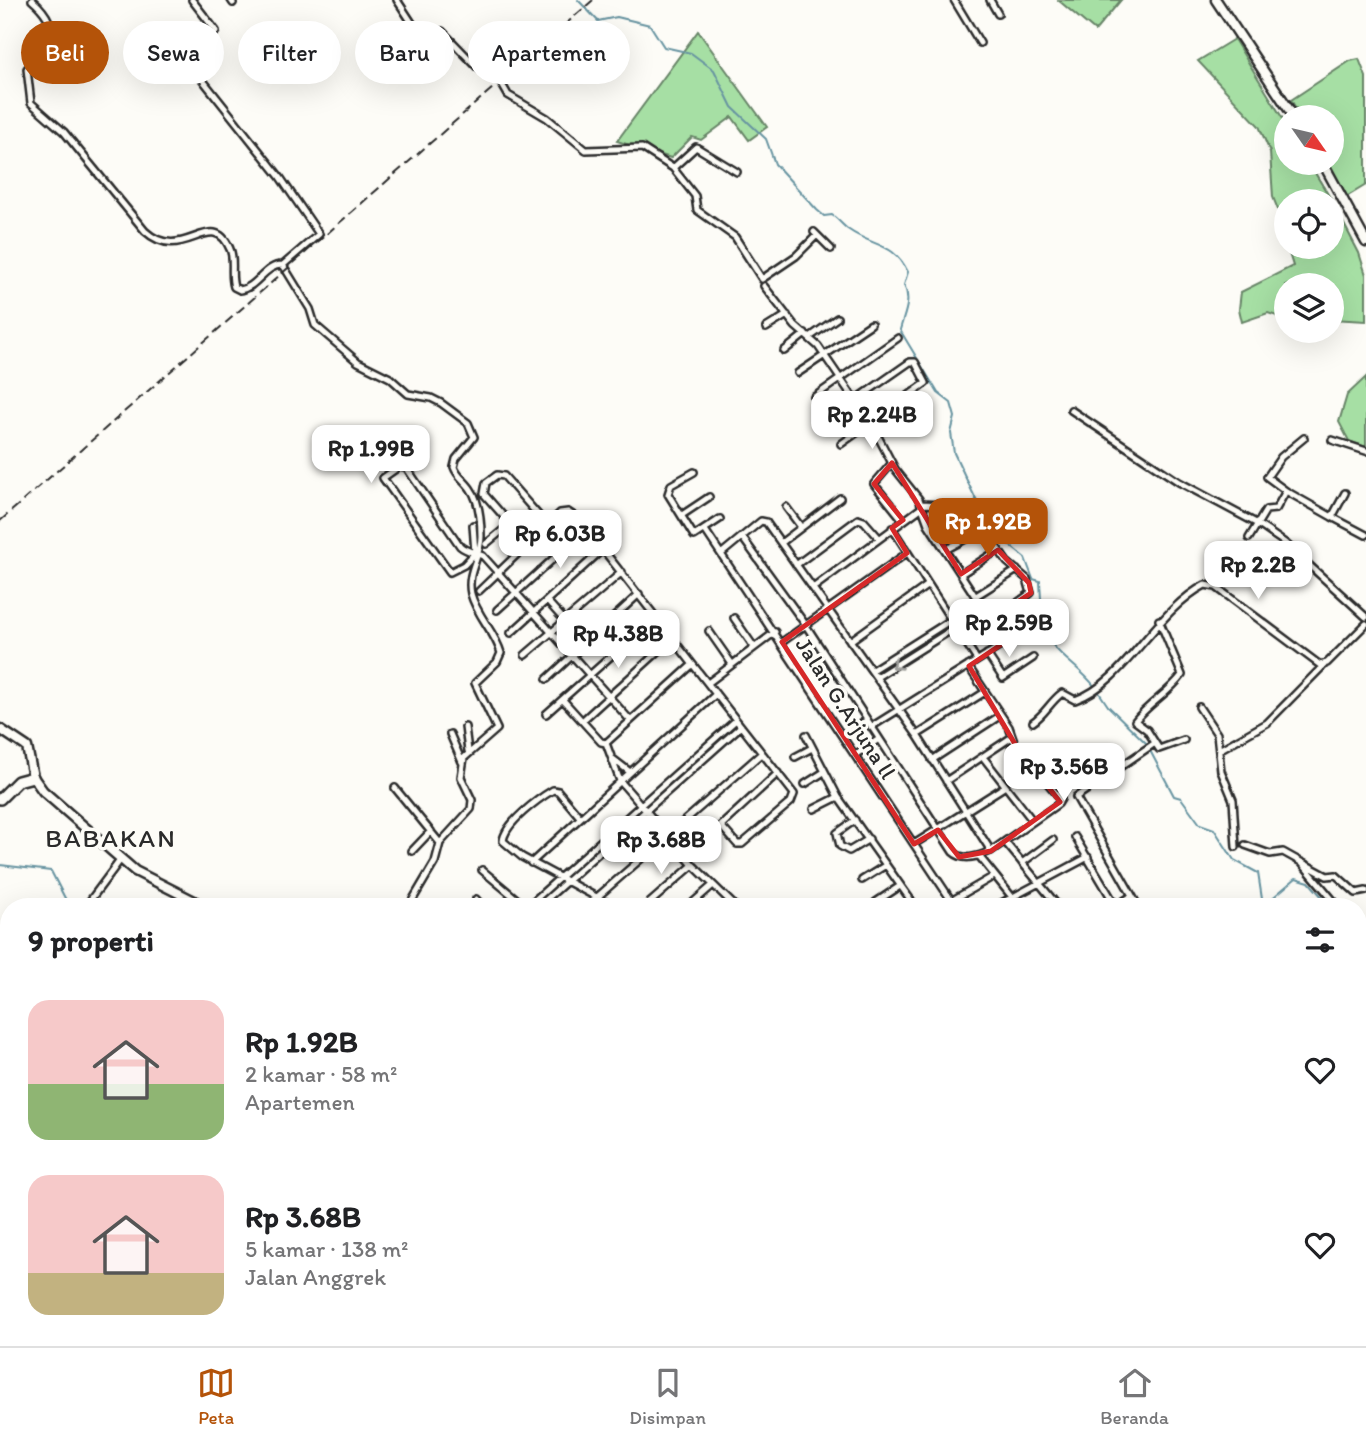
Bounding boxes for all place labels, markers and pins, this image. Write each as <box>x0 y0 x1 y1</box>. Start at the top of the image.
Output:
pin: Rp 2.24B <box>800 392 944 451</box>
pin: Rp 1.99B <box>299 426 443 485</box>
pin: Rp 1.92B <box>916 498 1060 558</box>
pin: Rp 6.03B <box>488 510 632 570</box>
pin: Rp 2.2B <box>1193 542 1323 601</box>
pin: Rp 2.59B <box>937 600 1081 659</box>
pin: Rp 4.38B <box>546 610 690 670</box>
pin: Rp 3.56B <box>992 744 1136 803</box>
pin: Rp 3.68B <box>589 816 733 876</box>

